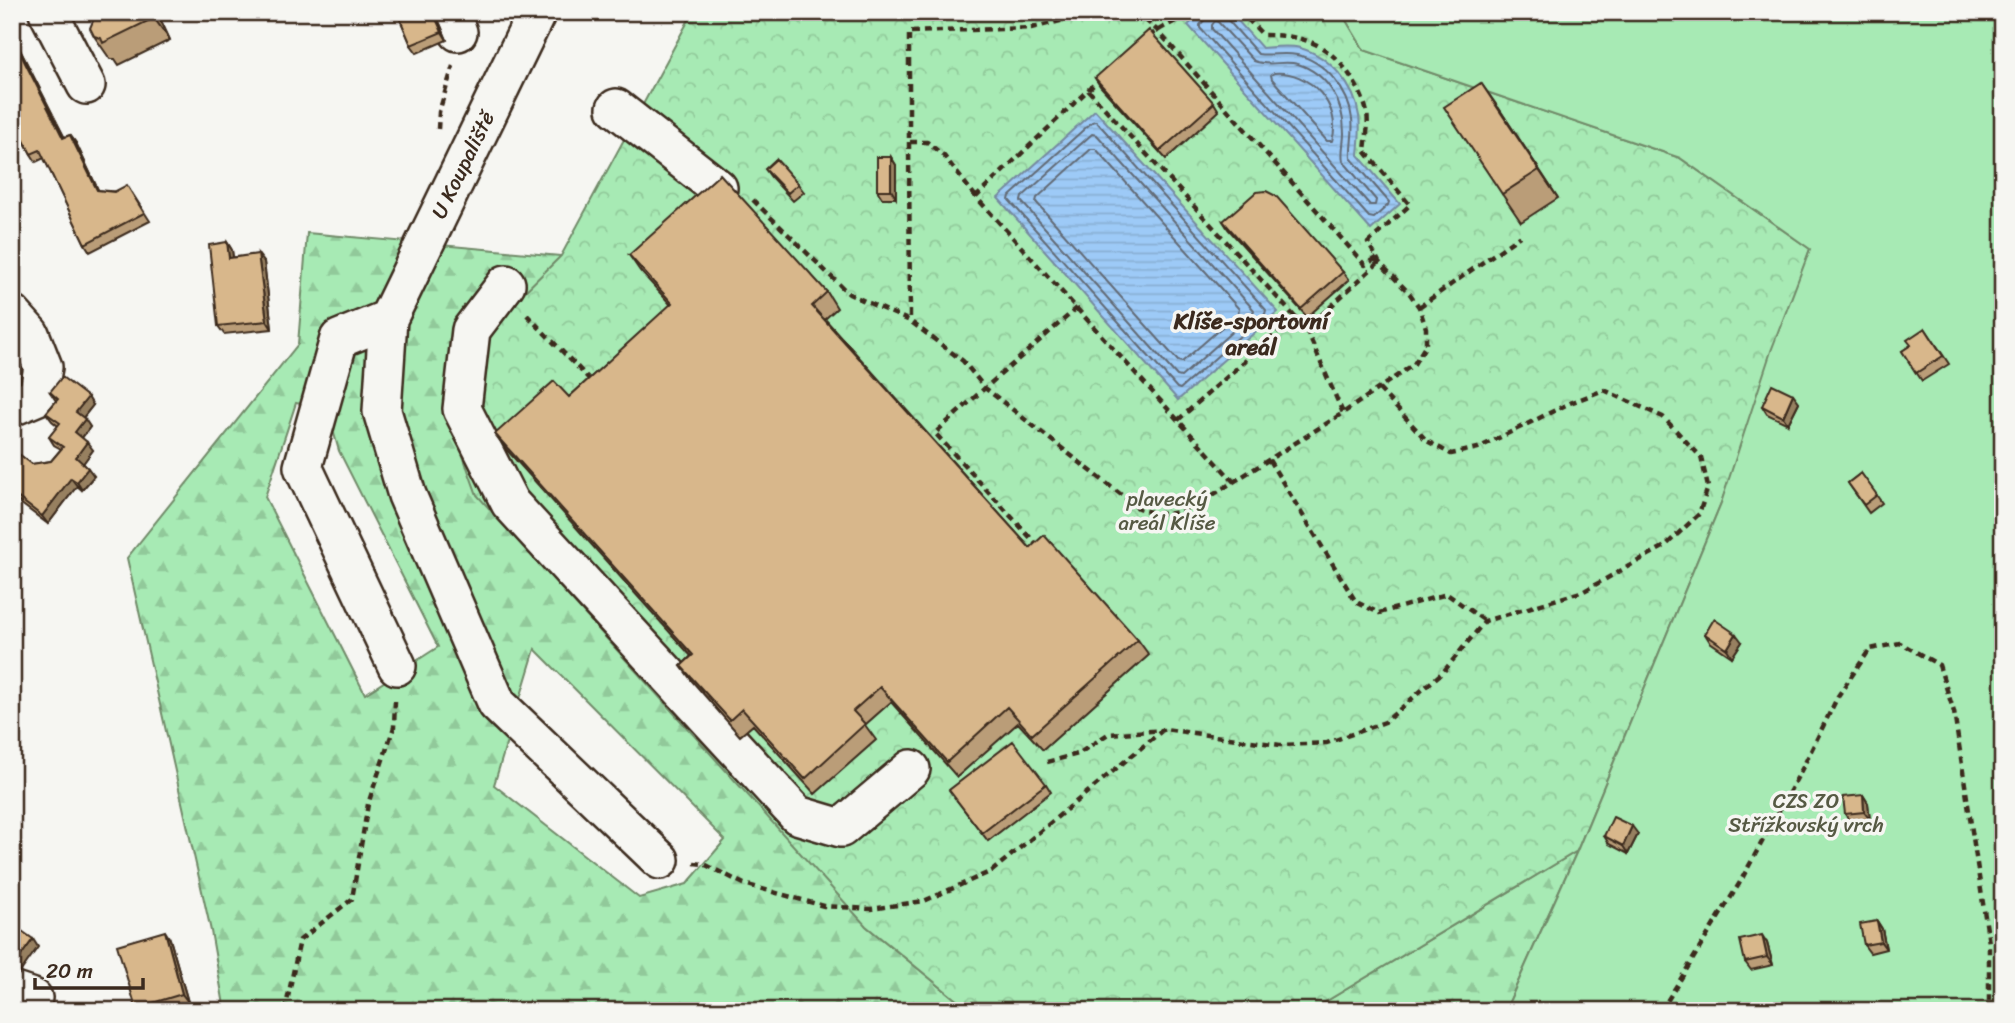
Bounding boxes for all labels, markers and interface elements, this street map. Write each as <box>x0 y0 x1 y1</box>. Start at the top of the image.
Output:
street label: U Koupaliště <box>420 103 506 226</box>
district label: Klíše-sportovní areál <box>1173 301 1332 368</box>
park label: plavecký areál Klíše <box>1119 480 1216 542</box>
park label: CZS ZO Střížkovský vrch <box>1728 782 1884 844</box>
scale bar <box>35 946 144 990</box>
text: 20 m <box>46 952 93 990</box>

